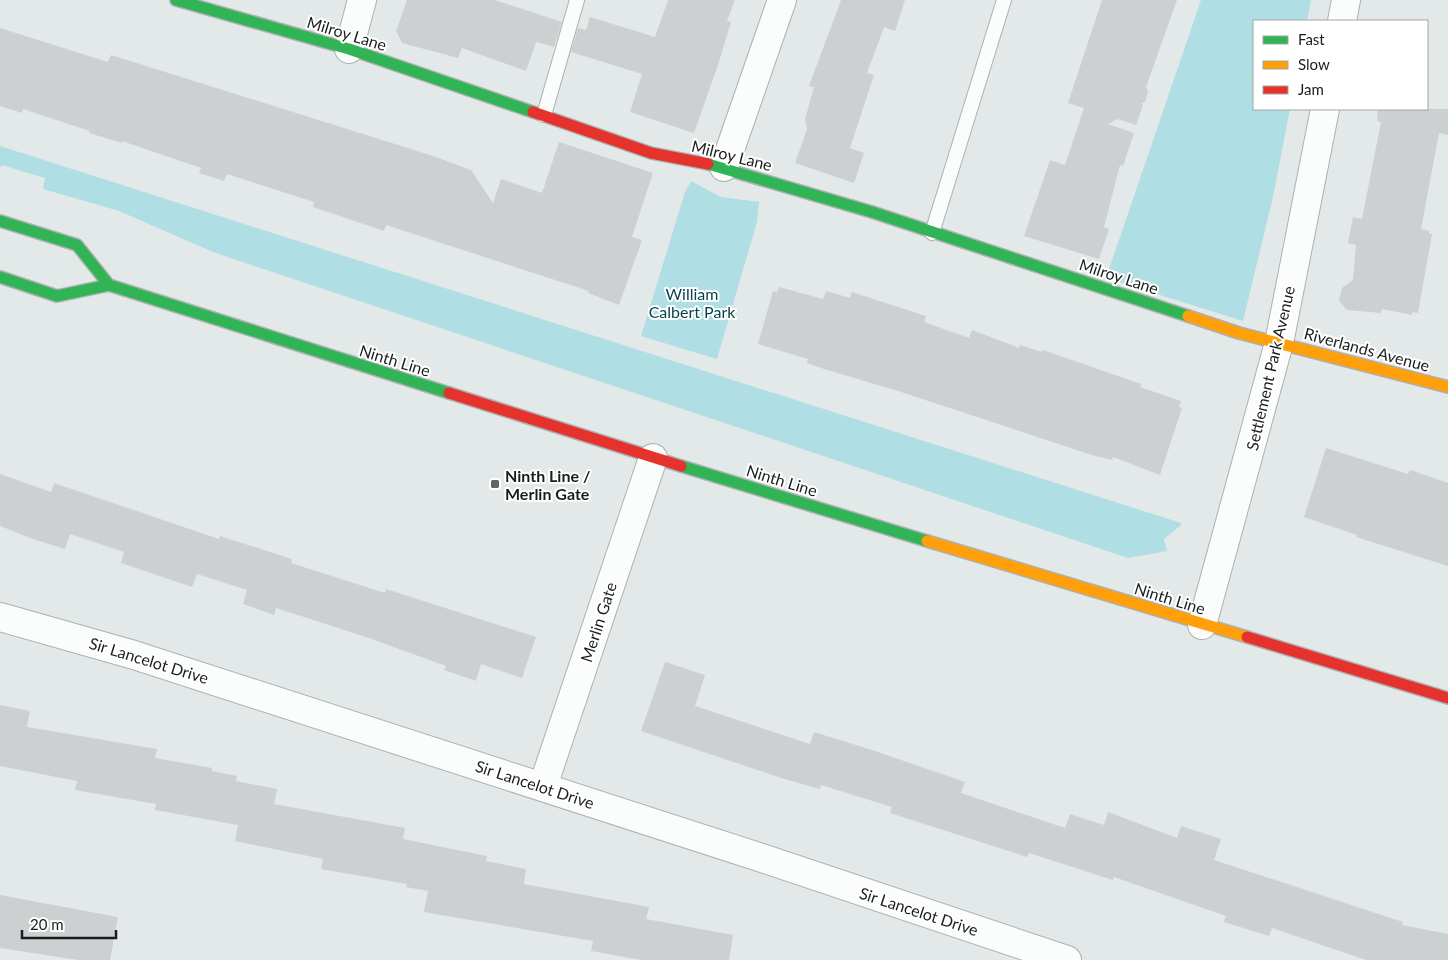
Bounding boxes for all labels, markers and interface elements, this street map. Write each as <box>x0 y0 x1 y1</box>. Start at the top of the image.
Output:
street label: Milroy Lane <box>305 12 389 54</box>
legend <box>1253 20 1428 110</box>
text: Fast <box>1298 30 1325 48</box>
text: Slow <box>1298 55 1330 73</box>
text: Jam <box>1298 80 1324 98</box>
street label: Milroy Lane <box>690 136 774 174</box>
street label: Milroy Lane <box>1077 254 1161 298</box>
park label: William Calbert Park <box>649 284 736 321</box>
street label: Settlement Park Avenue <box>1242 284 1298 452</box>
street label: Riverlands Avenue <box>1302 323 1432 375</box>
street label: Ninth Line <box>357 340 433 380</box>
street label: Ninth Line <box>744 460 820 500</box>
place label: Ninth Line / Merlin Gate <box>505 466 590 503</box>
marker: Ninth Line / Merlin Gate <box>489 478 501 490</box>
street label: Ninth Line <box>1132 578 1208 618</box>
street label: Merlin Gate <box>576 580 620 664</box>
street label: Sir Lancelot Drive <box>87 633 211 687</box>
street label: Sir Lancelot Drive <box>473 756 597 812</box>
street label: Sir Lancelot Drive <box>857 883 981 939</box>
scale bar <box>22 908 116 940</box>
text: 20 m <box>30 915 64 933</box>

